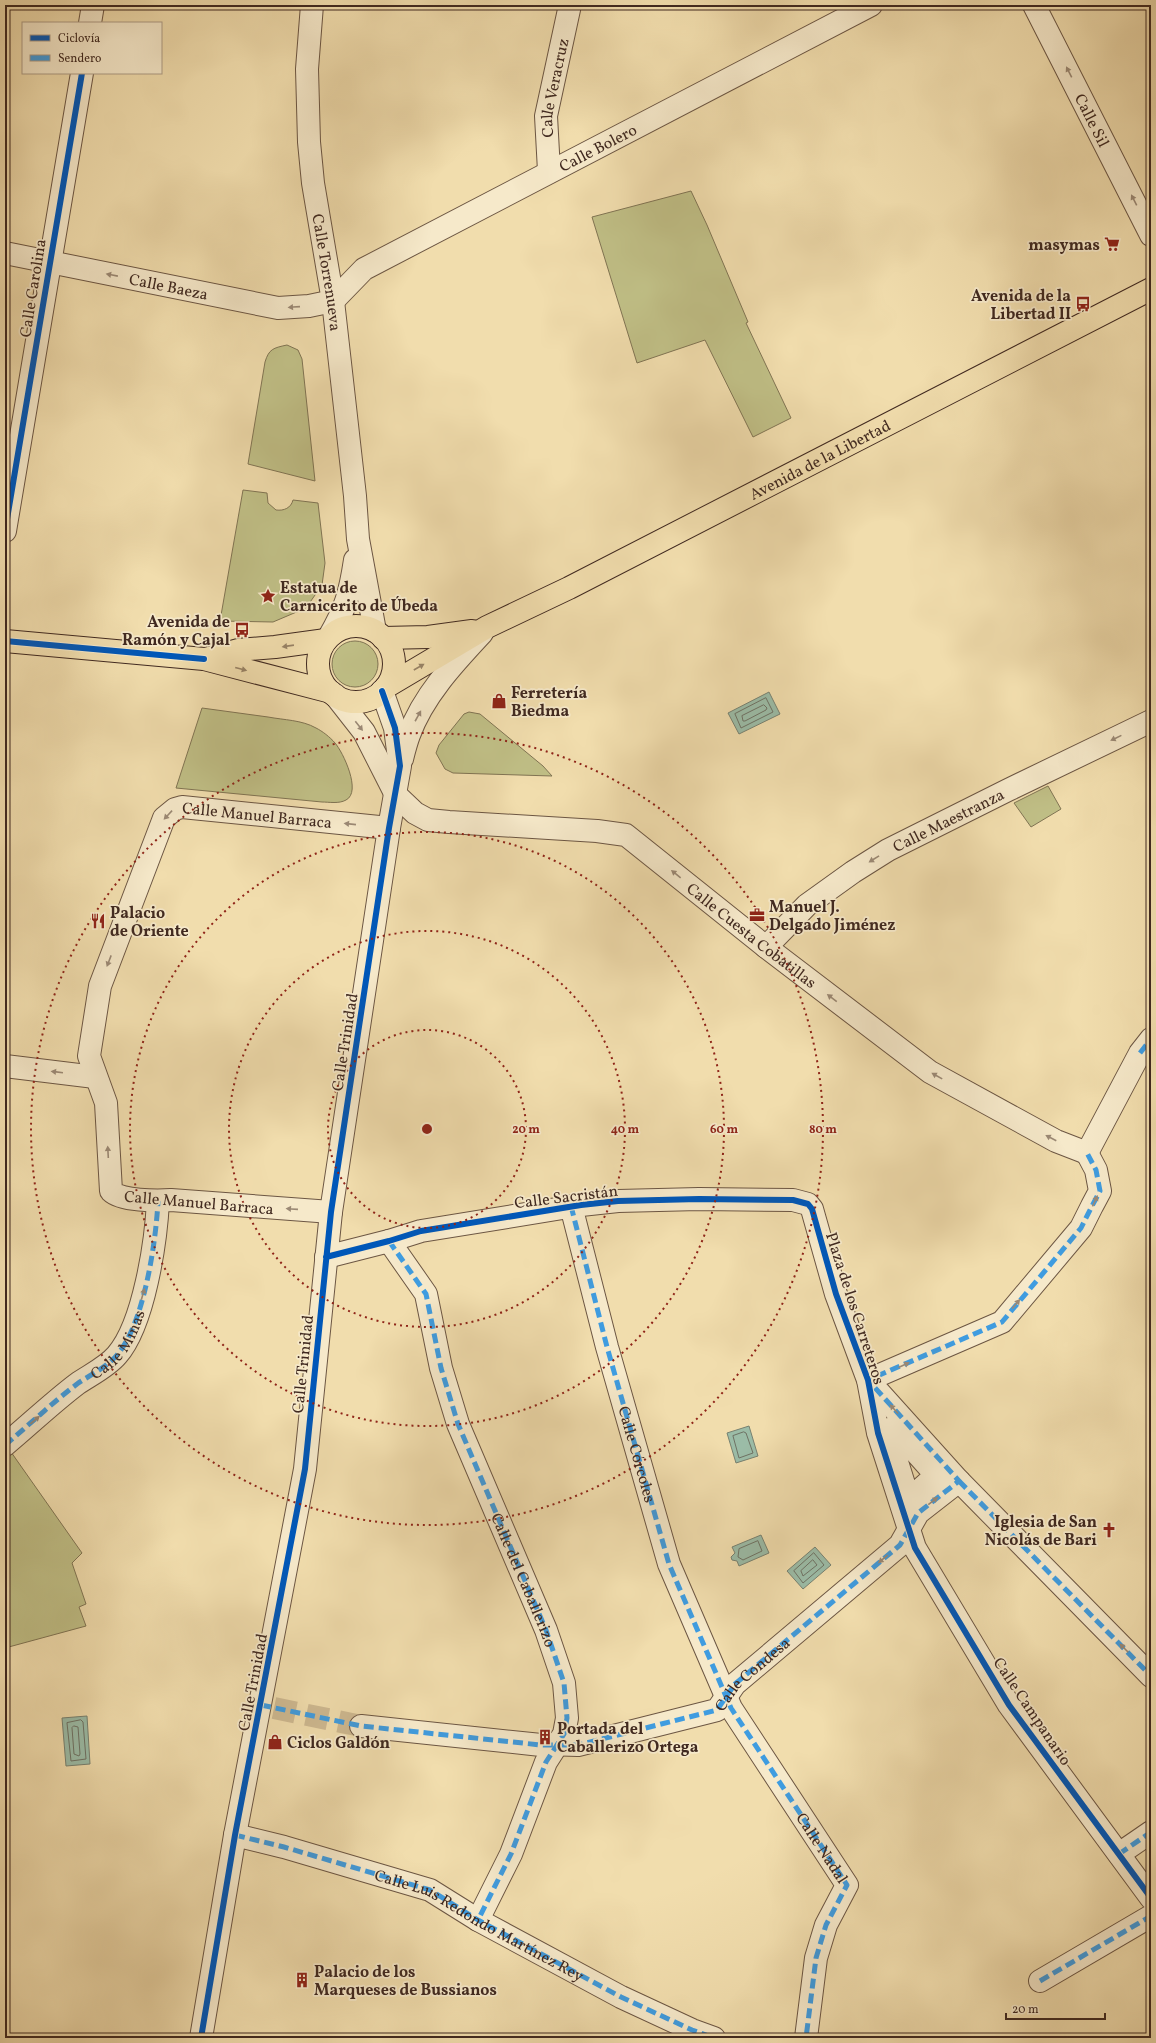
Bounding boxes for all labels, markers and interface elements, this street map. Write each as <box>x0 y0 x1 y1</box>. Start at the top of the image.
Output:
legend <box>22 22 162 74</box>
text: Ciclovía <box>58 31 100 47</box>
street label: Calle Veracruz <box>537 36 575 138</box>
text: Sendero <box>58 51 101 67</box>
one-way arrow <box>1065 66 1072 77</box>
street label: Calle Sil <box>1068 90 1114 152</box>
street label: Calle Bolero <box>556 120 641 178</box>
one-way arrow <box>1130 194 1137 206</box>
street label: Calle Torrenueva <box>305 212 345 332</box>
place label: masymas <box>1028 235 1100 257</box>
supermarket icon: masymas <box>1103 235 1121 253</box>
street label: Calle Carolina <box>15 237 53 339</box>
street label: Calle Baeza <box>127 269 210 307</box>
one-way arrow <box>106 272 118 278</box>
place label: Avenida de la Libertad II <box>971 286 1071 326</box>
bus stop icon: Avenida de la Libertad II <box>1074 295 1092 313</box>
one-way arrow <box>288 303 300 310</box>
street label: Avenida de la Libertad <box>746 416 895 506</box>
place label: Estatua de Carnicerito de Úbeda <box>280 578 438 618</box>
place icon: Estatua de Carnicerito de Úbeda <box>259 587 277 605</box>
place label: Avenida de Ramón y Cajal <box>122 612 231 652</box>
bus stop icon: Avenida de Ramón y Cajal <box>233 621 251 639</box>
one-way arrow <box>281 643 294 649</box>
one-way arrow <box>413 664 425 671</box>
one-way arrow <box>235 666 247 672</box>
place label: Ferretería Biedma <box>511 683 588 723</box>
shop icon: Ferretería Biedma <box>490 692 508 710</box>
one-way arrow <box>415 710 421 722</box>
one-way arrow <box>355 720 363 731</box>
one-way arrow <box>1110 735 1122 741</box>
street label: Calle Maestranza <box>890 785 1009 859</box>
street label: Calle Manuel Barraca <box>181 798 333 835</box>
one-way arrow <box>163 810 173 820</box>
one-way arrow <box>344 821 356 827</box>
one-way arrow <box>868 855 880 862</box>
one-way arrow <box>670 870 681 878</box>
street label: Calle Cuesta Cobatillas <box>681 878 820 995</box>
place label: Manuel J. Delgado Jiménez <box>769 897 895 937</box>
place label: Palacio de Oriente <box>110 903 189 943</box>
office icon: Manuel J. Delgado Jiménez <box>748 906 766 924</box>
restaurant icon: Palacio de Oriente <box>89 912 107 930</box>
one-way arrow <box>106 955 112 967</box>
street label: Calle Trinidad <box>327 992 365 1093</box>
one-way arrow <box>827 994 838 1002</box>
one-way arrow <box>51 1069 63 1075</box>
one-way arrow <box>931 1072 942 1079</box>
centre of rings <box>420 1122 434 1136</box>
text: 20 m <box>512 1122 540 1138</box>
text: 40 m <box>611 1122 640 1138</box>
text: 60 m <box>710 1122 738 1138</box>
text: 80 m <box>809 1122 837 1138</box>
one-way arrow <box>1045 1135 1057 1141</box>
one-way arrow <box>105 1146 112 1158</box>
street label: Calle Sacristán <box>513 1181 619 1215</box>
street label: Calle Manuel Barraca <box>123 1186 275 1221</box>
one-way arrow <box>1092 1195 1098 1207</box>
one-way arrow <box>286 1206 298 1213</box>
street label: Plaza de los Carreteros <box>819 1230 889 1388</box>
one-way arrow <box>140 1288 146 1300</box>
one-way arrow <box>1012 1299 1021 1309</box>
street label: Calle Minas <box>87 1307 152 1386</box>
street label: Calle Trinidad <box>288 1314 320 1415</box>
one-way arrow <box>898 1362 910 1368</box>
street label: Calle Córcoles <box>611 1404 660 1506</box>
one-way arrow <box>889 1404 899 1414</box>
one-way arrow <box>29 1415 40 1424</box>
one-way arrow <box>928 1497 939 1505</box>
street label: Calle del Caballerizo <box>484 1510 560 1651</box>
place label: Iglesia de San Nicolás de Bari <box>985 1512 1097 1552</box>
church icon: Iglesia de San Nicolás de Bari <box>1100 1521 1118 1539</box>
one-way arrow <box>878 1554 889 1563</box>
street label: Calle Trinidad <box>234 1632 274 1733</box>
street label: Calle Condesa <box>710 1633 796 1716</box>
one-way arrow <box>1119 1643 1129 1653</box>
street label: Calle Campanario <box>987 1654 1076 1771</box>
place label: Portada del Caballerizo Ortega <box>557 1719 699 1759</box>
building icon: Portada del Caballerizo Ortega <box>536 1728 554 1746</box>
shop icon: Ciclos Galdón <box>266 1733 284 1751</box>
place label: Ciclos Galdón <box>287 1733 391 1755</box>
street label: Calle Nadal <box>790 1809 852 1889</box>
street label: Calle Luis Redondo Martínez Rey <box>372 1865 588 1988</box>
place label: Palacio de los Marqueses de Bussianos <box>314 1962 497 2002</box>
building icon: Palacio de los Marqueses de Bussianos <box>293 1971 311 1989</box>
scale bar <box>1006 1995 1105 2021</box>
text: 20 m <box>1012 2002 1039 2018</box>

